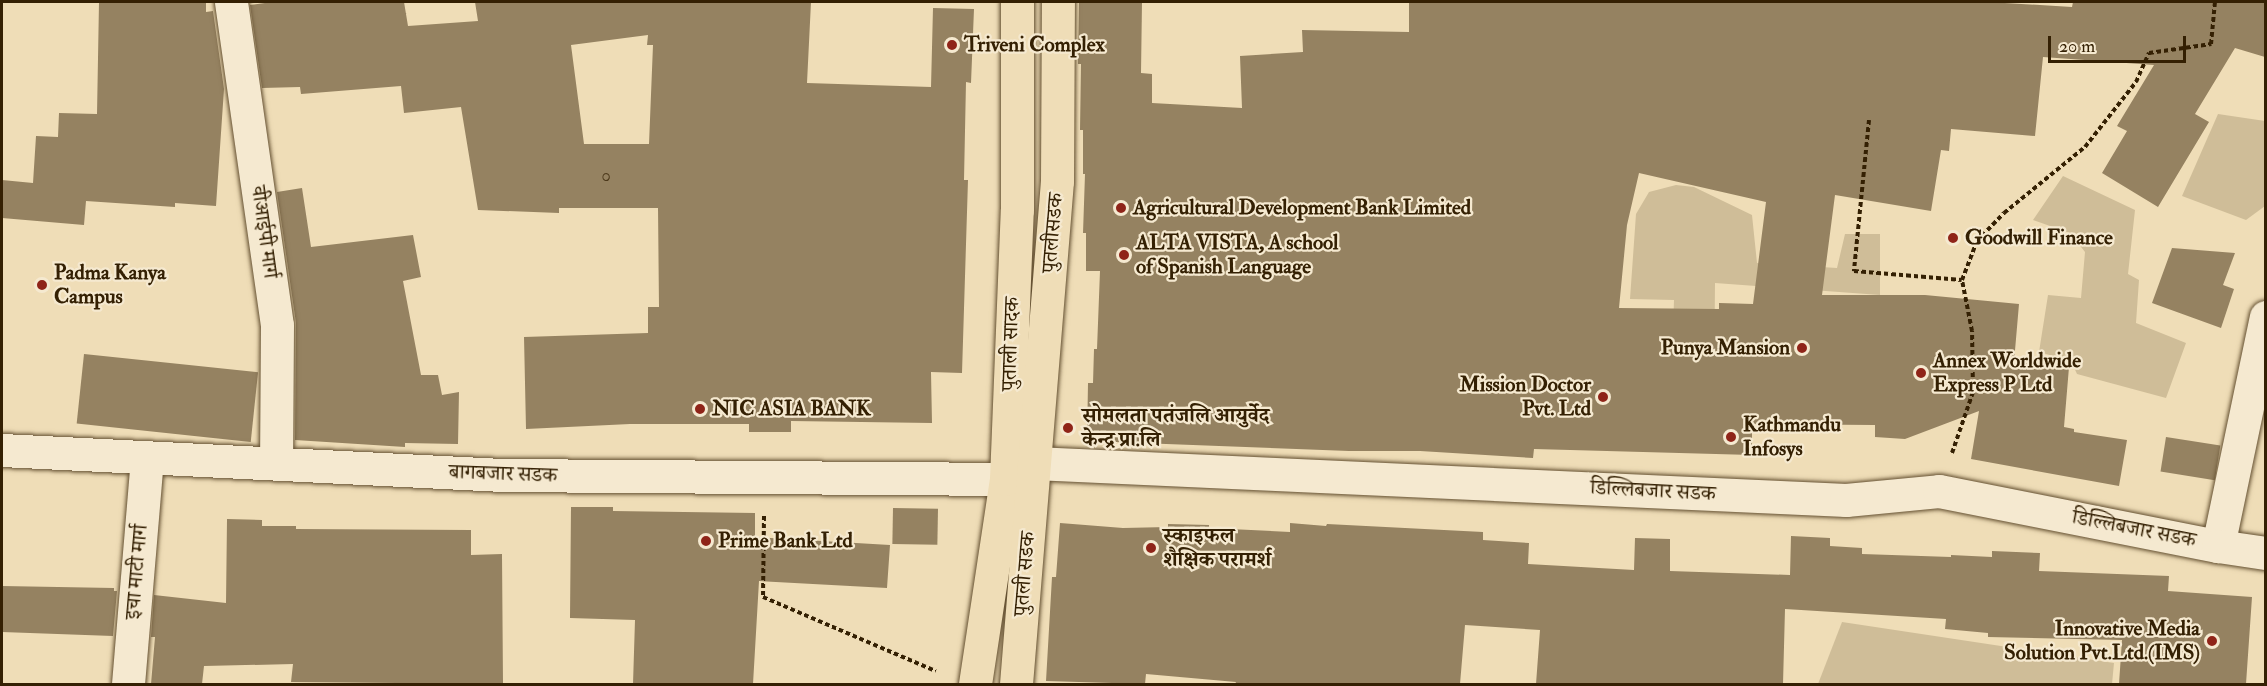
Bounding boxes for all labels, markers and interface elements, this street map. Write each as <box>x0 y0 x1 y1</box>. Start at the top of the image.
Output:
scale bar <box>2051 24 2189 62</box>
place label: Triveni Complex <box>964 32 1105 58</box>
text: 20 m <box>2059 35 2095 58</box>
marker: Triveni Complex <box>945 38 959 52</box>
house number: 0 <box>601 165 611 187</box>
street label: वीआईपी मार्ग <box>245 184 283 280</box>
street label: पुतलीसडक <box>1037 192 1069 274</box>
place label: Agricultural Development Bank Limited <box>1133 195 1471 221</box>
marker: Agricultural Development Bank Limited <box>1114 201 1128 215</box>
place label: Goodwill Finance <box>1965 225 2113 251</box>
place label: ALTA VISTA, A school of Spanish Language <box>1136 230 1338 280</box>
marker: Goodwill Finance <box>1946 231 1960 245</box>
marker: ALTA VISTA, A school of Spanish Language <box>1117 248 1131 262</box>
place label: Padma Kanya Campus <box>54 260 166 310</box>
marker: Padma Kanya Campus <box>35 278 49 292</box>
street label: पुताली सादक <box>997 297 1025 391</box>
place label: Punya Mansion <box>1661 335 1790 361</box>
marker: Punya Mansion <box>1795 341 1809 355</box>
place label: Annex Worldwide Express P Ltd <box>1933 348 2081 398</box>
marker: Annex Worldwide Express P Ltd <box>1914 366 1928 380</box>
place label: Mission Doctor Pvt. Ltd <box>1460 372 1591 422</box>
marker: Mission Doctor Pvt. Ltd <box>1596 390 1610 404</box>
place label: NIC ASIA BANK <box>712 396 871 422</box>
marker: NIC ASIA BANK <box>693 402 707 416</box>
place label: सोमलता पतंजलि आयुर्वेद केन्द्र प्रा.लि <box>1082 403 1269 453</box>
place label: Kathmandu Infosys <box>1743 412 1841 462</box>
marker: सोमलता पतंजलि आयुर्वेद केन्द्र प्रा.लि <box>1059 419 1077 437</box>
marker: Kathmandu Infosys <box>1724 430 1738 444</box>
street label: बागबजार सडक <box>448 460 558 488</box>
street label: डिल्लिबजार सडक <box>1590 475 1716 507</box>
street label: डिल्लिबजार सडक <box>2070 505 2198 553</box>
street label: इचा माटी मार्ग <box>120 523 154 621</box>
place label: स्काइफल शैक्षिक परामर्श <box>1163 523 1271 573</box>
place label: Prime Bank Ltd <box>718 528 853 554</box>
street label: पुतली सडक <box>1009 531 1041 617</box>
marker: Prime Bank Ltd <box>699 534 713 548</box>
marker: स्काइफल शैक्षिक परामर्श <box>1144 541 1158 555</box>
place label: Innovative Media Solution Pvt.Ltd.(IMS) <box>2004 616 2200 666</box>
marker: Innovative Media Solution Pvt.Ltd.(IMS) <box>2205 634 2219 648</box>

